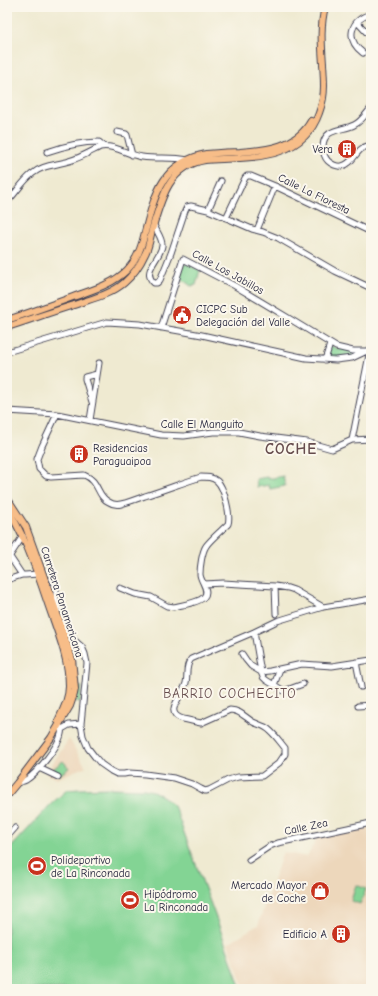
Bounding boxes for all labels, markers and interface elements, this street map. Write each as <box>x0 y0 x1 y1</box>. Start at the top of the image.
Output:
building icon: Vera <box>336 138 358 160</box>
place label: Vera <box>312 143 333 156</box>
street label: Calle La Floresta <box>276 171 352 217</box>
street label: Calle Los Jabillos <box>190 247 266 297</box>
place label: CICPC Sub Delegación del Valle <box>196 303 290 329</box>
public building icon: CICPC Sub Delegación del Valle <box>171 304 193 326</box>
street label: Calle El Manguito <box>161 418 244 431</box>
district label: COCHE <box>265 440 317 458</box>
place label: Residencias Paraguaipoa <box>93 442 151 468</box>
building icon: Residencias Paraguaipoa <box>68 443 90 465</box>
street label: Carretera Panamericana <box>38 545 86 659</box>
district label: BARRIO COCHECITO <box>163 686 297 701</box>
street label: Calle Zea <box>283 816 329 838</box>
place label: Polideportivo de La Rinconada <box>51 854 130 880</box>
sports icon: Polideportivo de La Rinconada <box>26 855 48 877</box>
place label: Mercado Mayor de Coche <box>231 879 307 905</box>
shop icon: Mercado Mayor de Coche <box>309 880 331 902</box>
place label: Hipódromo La Rinconada <box>144 888 208 914</box>
sports icon: Hipódromo La Rinconada <box>119 889 141 911</box>
building icon: Edificio A <box>330 923 352 945</box>
place label: Edificio A <box>283 928 328 941</box>

